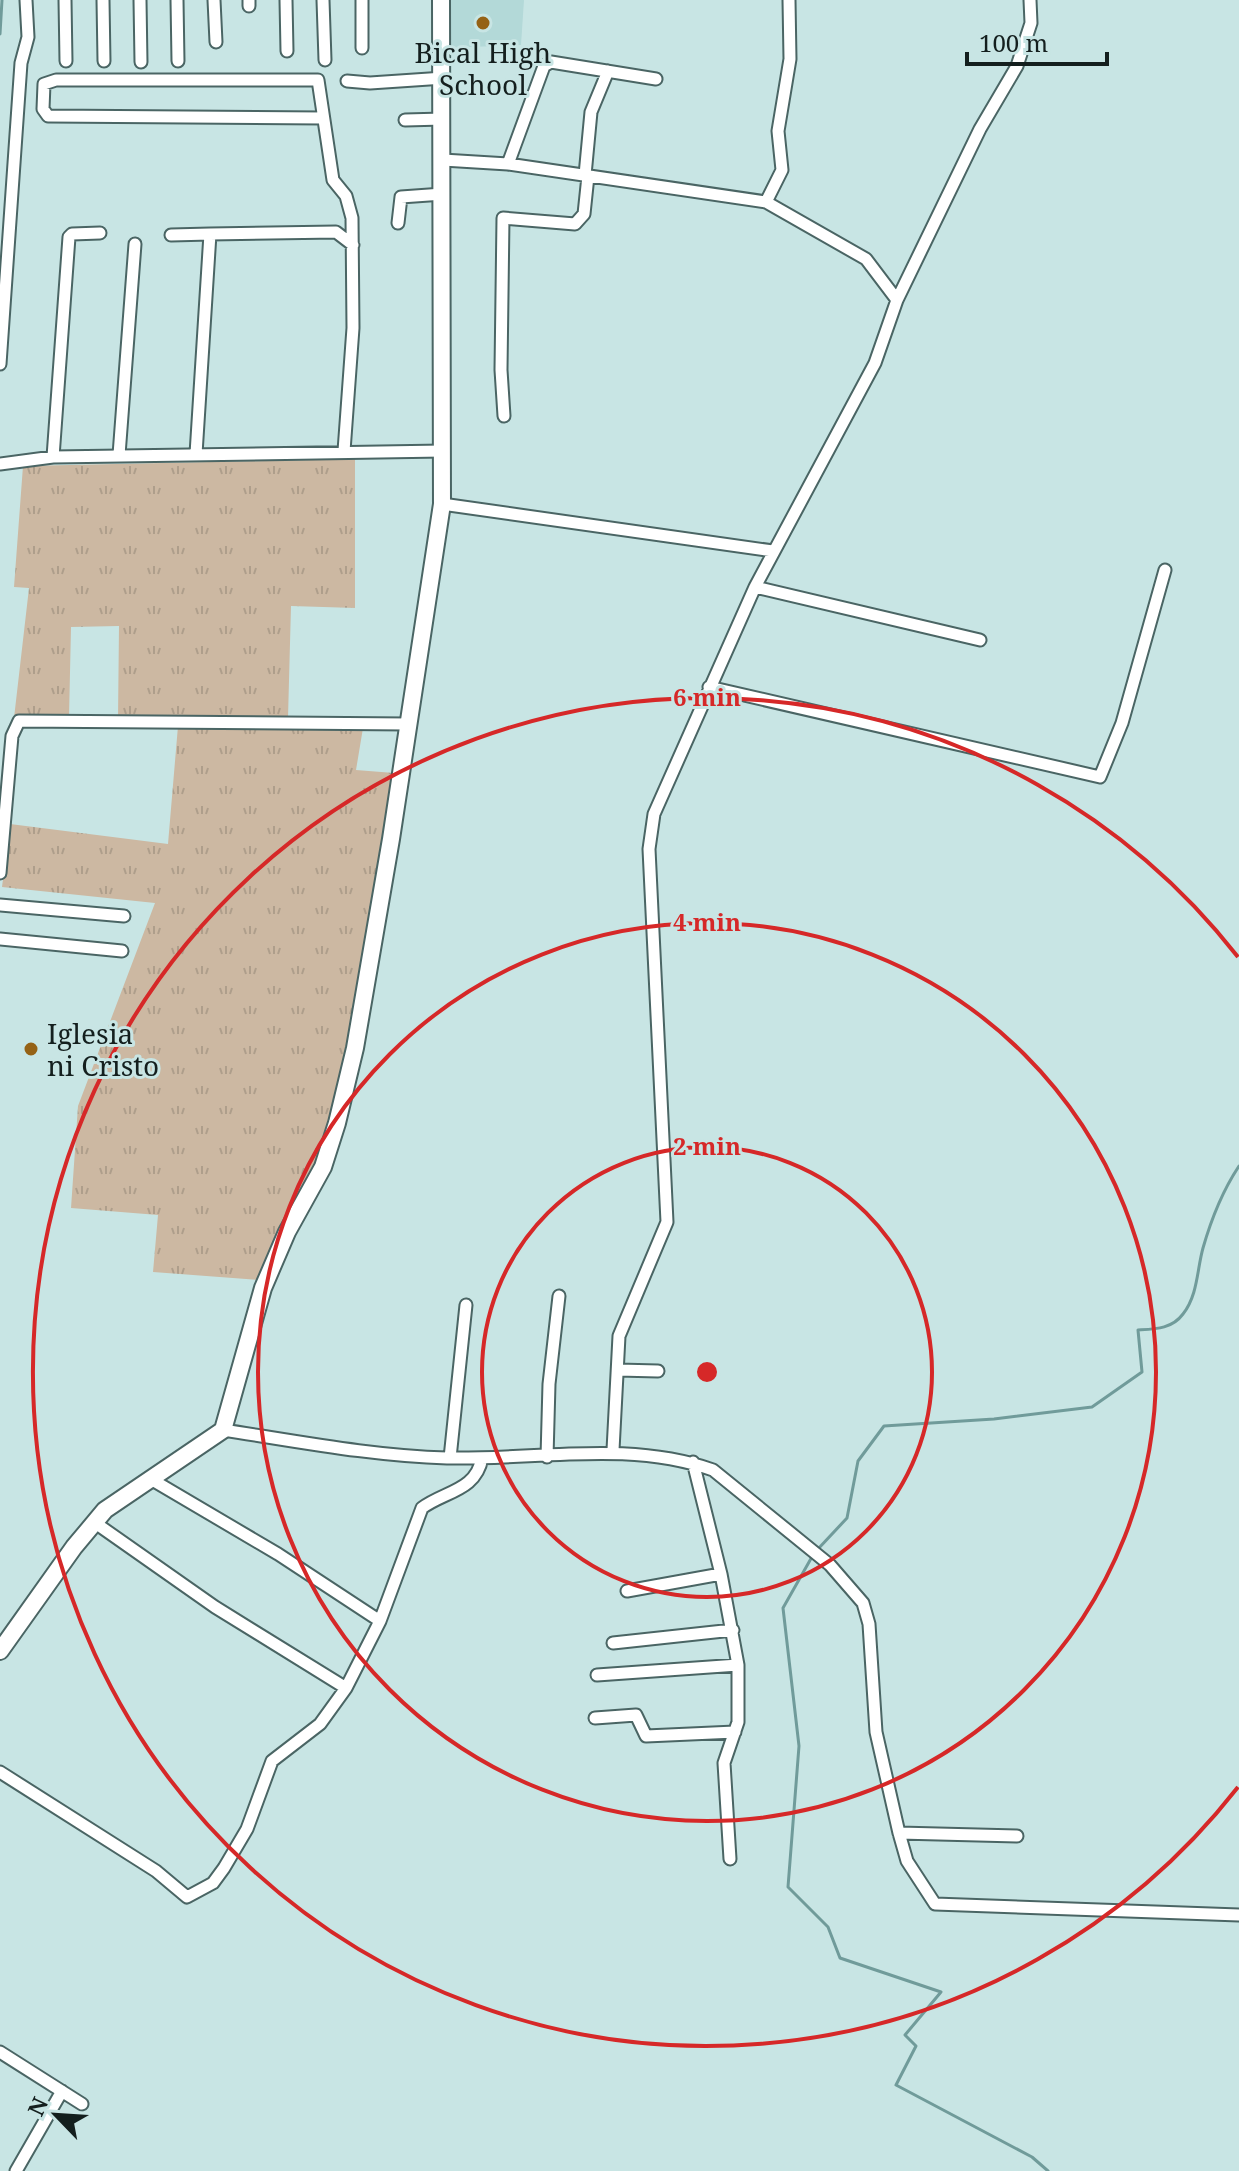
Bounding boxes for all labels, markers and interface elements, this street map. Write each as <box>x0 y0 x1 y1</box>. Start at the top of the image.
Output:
marker: Bical High School <box>474 14 492 32</box>
scale bar <box>967 16 1107 66</box>
text: 100 m <box>979 26 1048 59</box>
place label: Bical High School <box>415 33 551 103</box>
text: 6 min <box>673 680 741 713</box>
text: 4 min <box>673 905 741 938</box>
place label: Iglesia ni Cristo <box>47 1014 159 1084</box>
marker: Iglesia ni Cristo <box>22 1040 40 1058</box>
text: 2 min <box>673 1129 741 1162</box>
centre of rings <box>693 1358 721 1386</box>
north arrow <box>16 2075 96 2155</box>
text: N <box>20 2092 54 2120</box>

